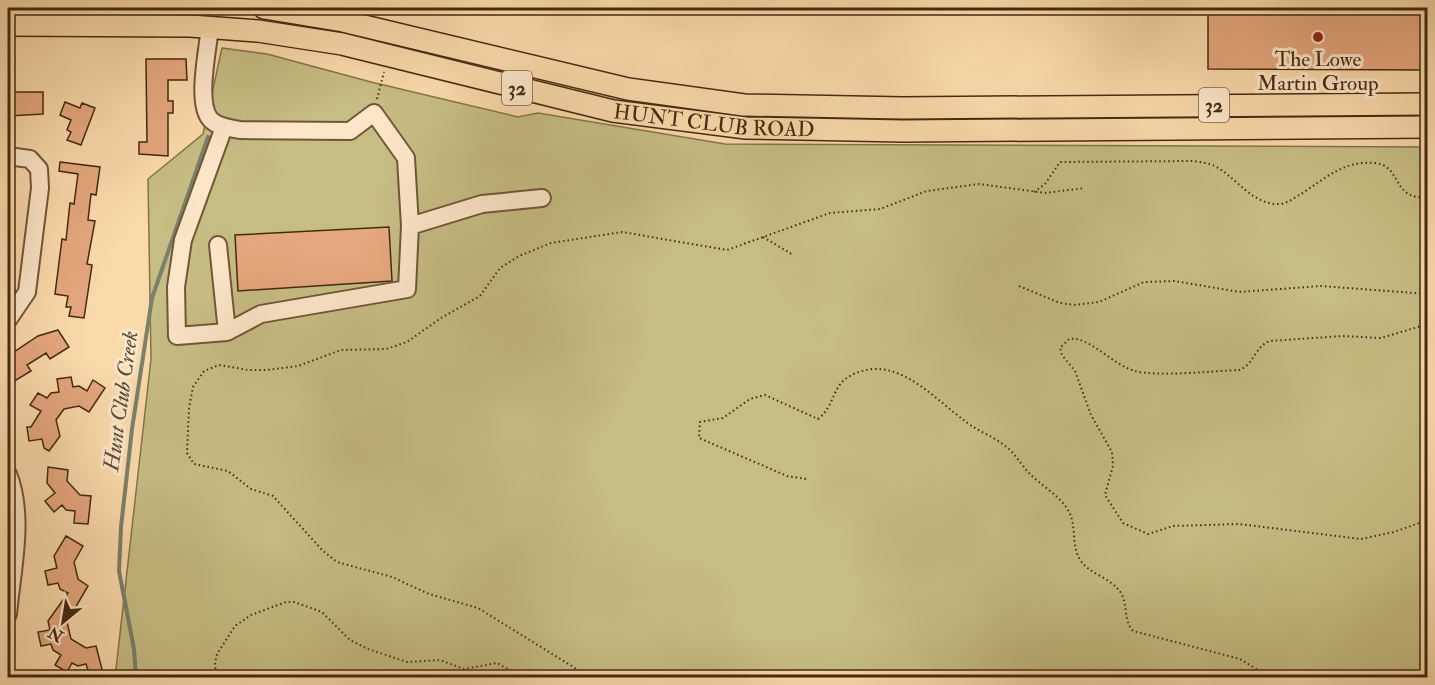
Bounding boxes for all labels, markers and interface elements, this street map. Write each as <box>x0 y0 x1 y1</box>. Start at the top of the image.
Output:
marker: The Lowe Martin Group <box>1311 30 1325 44</box>
place label: The Lowe Martin Group <box>1257 46 1379 97</box>
road number: 32 <box>502 71 532 105</box>
road number: 32 <box>1199 88 1229 122</box>
street label: HUNT CLUB ROAD <box>612 98 815 143</box>
water label: Hunt Club Creek <box>97 329 145 474</box>
north arrow <box>33 592 93 652</box>
text: N <box>44 622 68 647</box>

